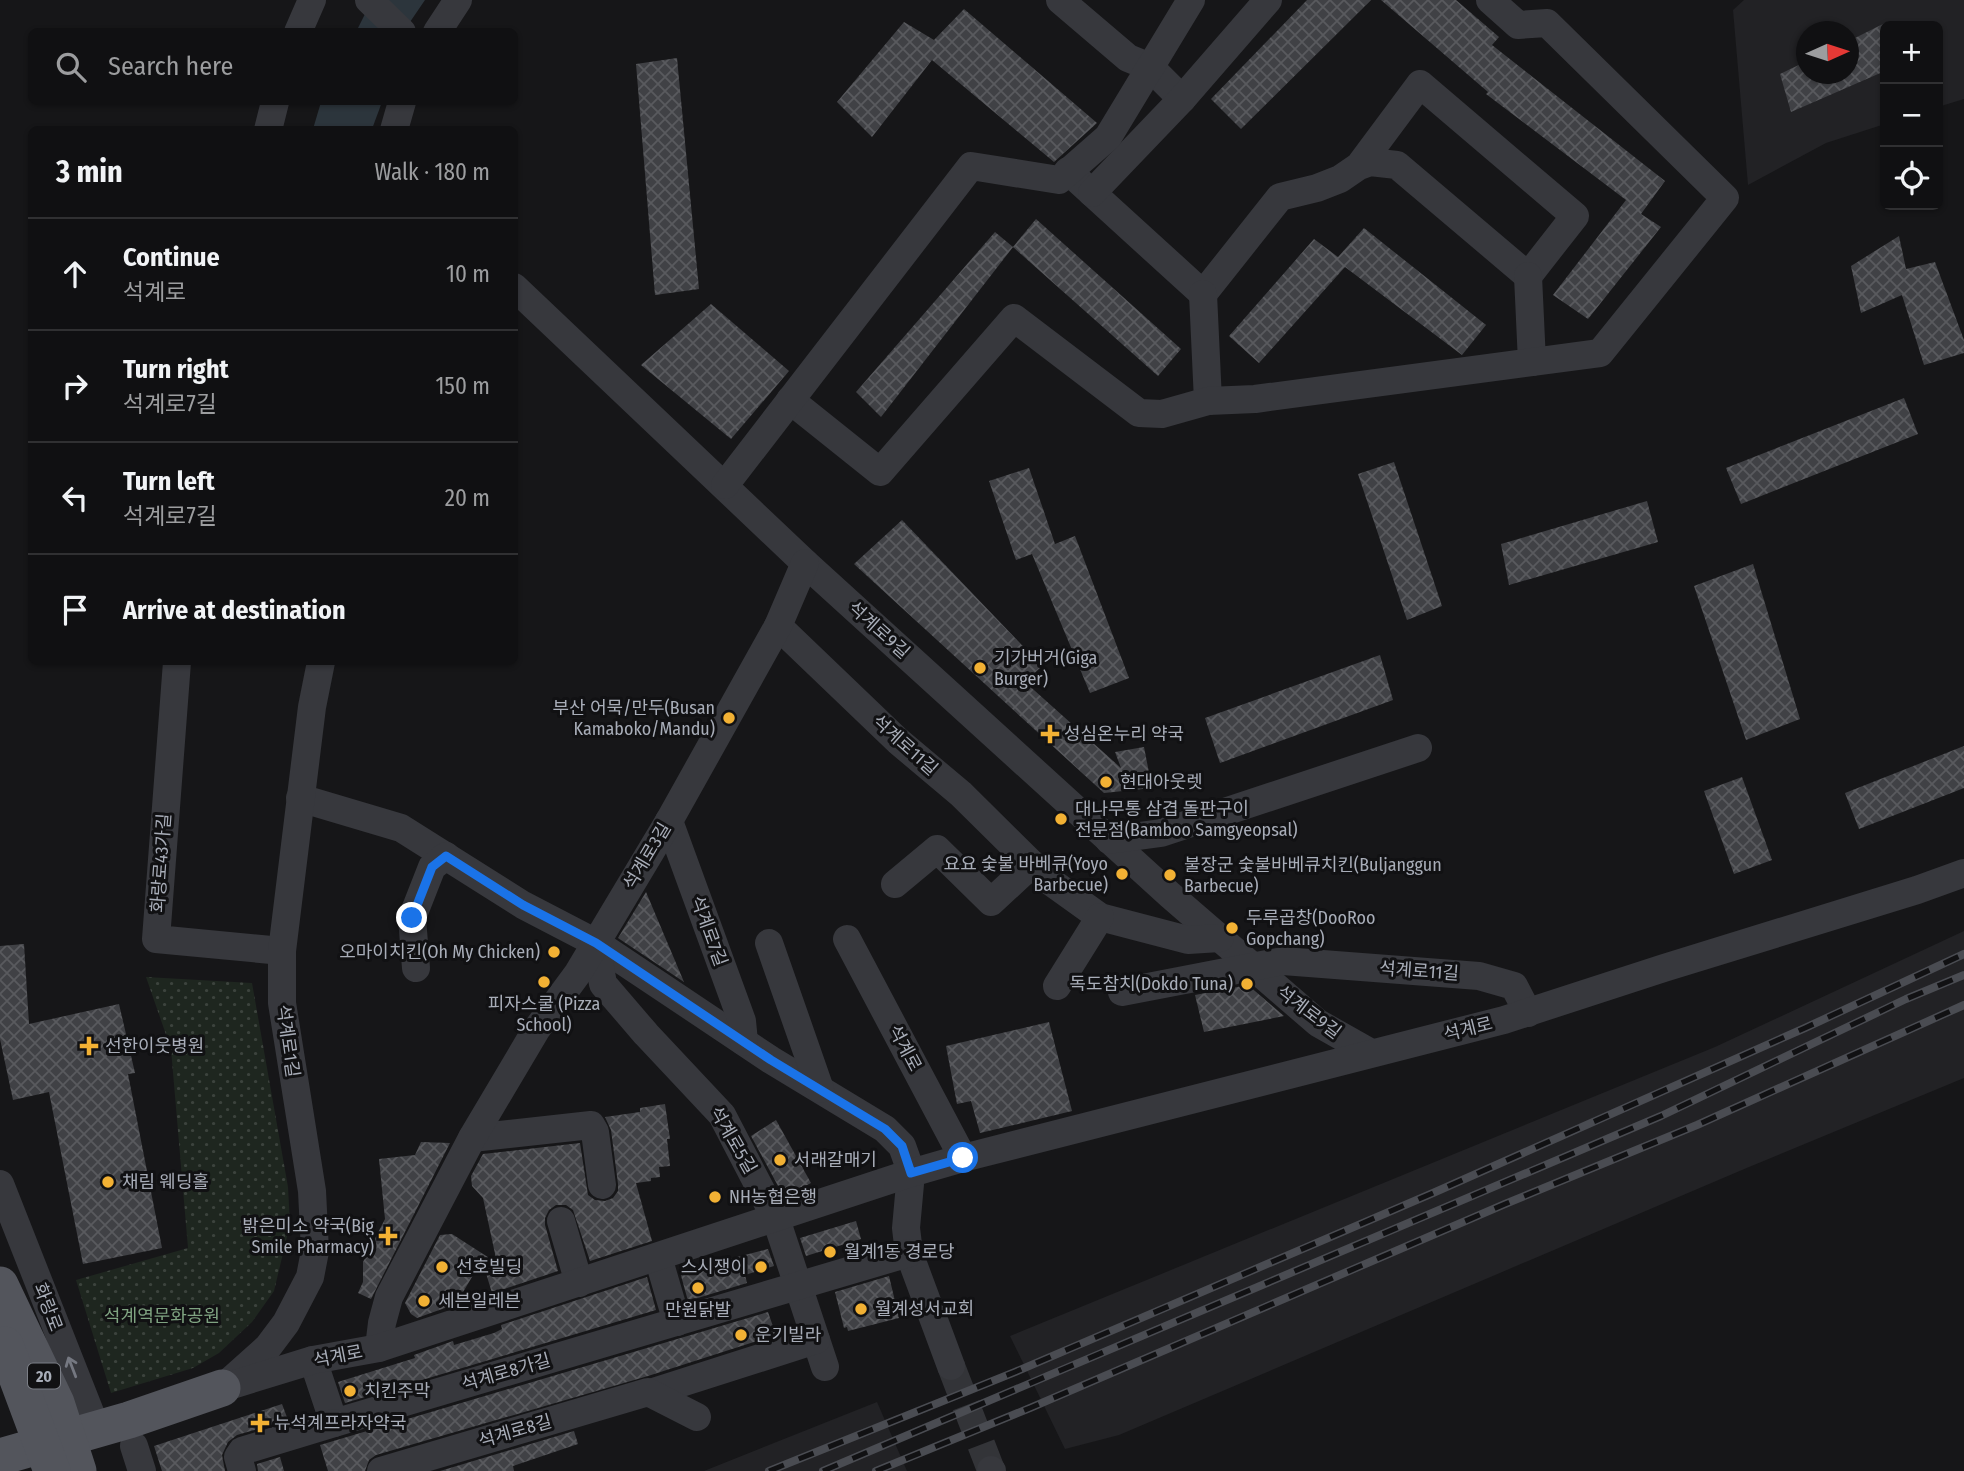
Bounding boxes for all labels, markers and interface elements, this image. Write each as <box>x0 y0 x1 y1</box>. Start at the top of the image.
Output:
north arrow <box>1796 21 1859 84</box>
map controls <box>1880 21 1943 210</box>
button: + <box>1880 21 1943 84</box>
search box <box>28 28 518 105</box>
icon: search <box>52 48 90 86</box>
text: Search here <box>108 51 233 82</box>
button: − <box>1880 84 1943 147</box>
button: locate <box>1880 147 1943 210</box>
text: 3 min <box>56 154 123 190</box>
text: Walk · 180 m <box>374 158 490 186</box>
text: Continue <box>123 242 220 273</box>
icon: ahead <box>56 255 94 293</box>
text: 10 m <box>446 260 490 288</box>
text: 석계로 <box>123 278 186 306</box>
text: Turn right <box>123 354 229 385</box>
icon: right <box>56 367 94 405</box>
text: 150 m <box>435 372 490 400</box>
text: 석계로7길 <box>123 390 217 418</box>
text: Turn left <box>123 466 215 497</box>
icon: left <box>56 479 94 517</box>
text: 20 m <box>445 484 490 512</box>
text: 석계로7길 <box>123 502 217 530</box>
icon: arrive <box>56 591 94 629</box>
text: Arrive at destination <box>123 595 346 626</box>
street label: 석계로9길 <box>844 597 914 663</box>
place label: 기가버거(Giga Burger) <box>994 647 1098 690</box>
marker: 기가버거(Giga Burger) <box>972 660 988 676</box>
place label: 부산 어묵/만두(Busan Kamaboko/Mandu) <box>553 697 715 740</box>
marker: 부산 어묵/만두(Busan Kamaboko/Mandu) <box>721 710 737 726</box>
street label: 석계로11길 <box>868 710 942 780</box>
place label: 성심온누리 약국 <box>1064 723 1184 745</box>
marker: 성심온누리 약국 <box>1042 726 1058 742</box>
place label: 현대아웃렛 <box>1120 771 1203 793</box>
marker: 현대아웃렛 <box>1098 774 1114 790</box>
place label: 대나무통 삼겹 돌판구이 전문점(Bamboo Samgyeopsal) <box>1075 798 1297 841</box>
marker: 대나무통 삼겹 돌판구이 전문점(Bamboo Samgyeopsal) <box>1053 811 1069 827</box>
street label: 화랑로43가길 <box>147 813 175 913</box>
street label: 석계로3길 <box>618 818 676 894</box>
place label: 요요 숯불 바베큐(Yoyo Barbecue) <box>944 853 1108 896</box>
place label: 불장군 숯불바베큐치킨(Buljanggun Barbecue) <box>1184 854 1442 897</box>
marker: 요요 숯불 바베큐(Yoyo Barbecue) <box>1114 866 1130 882</box>
marker: 불장군 숯불바베큐치킨(Buljanggun Barbecue) <box>1162 867 1178 883</box>
street label: 석계로7길 <box>686 893 732 969</box>
route end <box>396 902 427 933</box>
place label: 두루곱창(DooRoo Gopchang) <box>1246 907 1375 950</box>
marker: 두루곱창(DooRoo Gopchang) <box>1224 920 1240 936</box>
place label: 오마이치킨(Oh My Chicken) <box>339 941 540 963</box>
marker: 오마이치킨(Oh My Chicken) <box>546 944 562 960</box>
street label: 석계로11길 <box>1378 957 1460 985</box>
place label: 독도참치(Dokdo Tuna) <box>1069 973 1233 995</box>
marker: 피자스쿨 (Pizza School) <box>536 974 552 990</box>
marker: 독도참치(Dokdo Tuna) <box>1239 976 1255 992</box>
street label: 석계로9길 <box>1272 981 1346 1043</box>
place label: 피자스쿨 (Pizza School) <box>488 993 600 1036</box>
street label: 석계로1길 <box>272 1003 304 1079</box>
street label: 석계로 <box>1441 1012 1495 1046</box>
street label: 석계로 <box>884 1021 926 1075</box>
place label: 선한이웃병원 <box>105 1035 204 1057</box>
marker: 선한이웃병원 <box>79 1036 99 1056</box>
street label: 석계로5길 <box>705 1102 761 1178</box>
route start <box>947 1142 978 1173</box>
place label: 서래갈매기 <box>794 1149 877 1171</box>
marker: 서래갈매기 <box>772 1152 788 1168</box>
place label: 채림 웨딩홀 <box>122 1171 209 1193</box>
marker: 채림 웨딩홀 <box>100 1174 116 1190</box>
place label: NH농협은행 <box>729 1186 817 1208</box>
marker: NH농협은행 <box>707 1189 723 1205</box>
place label: 밝은미소 약국(Big Smile Pharmacy) <box>242 1215 375 1258</box>
marker: 밝은미소 약국(Big Smile Pharmacy) <box>380 1228 396 1244</box>
place label: 월계1동 경로당 <box>844 1241 955 1263</box>
marker: 월계1동 경로당 <box>822 1244 838 1260</box>
place label: 선호빌딩 <box>456 1256 522 1278</box>
place label: 스시쟁이 <box>681 1256 747 1278</box>
marker: 선호빌딩 <box>434 1259 450 1275</box>
marker: 스시쟁이 <box>753 1259 769 1275</box>
street label: 화랑로 <box>29 1280 67 1334</box>
marker: 만원닭발 <box>690 1280 706 1296</box>
place label: 세븐일레븐 <box>438 1290 521 1312</box>
marker: 세븐일레븐 <box>416 1293 432 1309</box>
place label: 월계성서교회 <box>875 1298 974 1320</box>
place label: 만원닭발 <box>665 1299 731 1321</box>
marker: 월계성서교회 <box>853 1301 869 1317</box>
park label: 석계역문화공원 <box>104 1305 220 1327</box>
place label: 운기빌라 <box>755 1324 822 1346</box>
marker: 운기빌라 <box>733 1327 749 1343</box>
street label: 석계로 <box>312 1340 364 1372</box>
street label: 석계로8가길 <box>459 1349 553 1395</box>
one-way arrow <box>64 1356 77 1378</box>
road number: 20 <box>28 1364 60 1388</box>
place label: 치킨주막 <box>364 1380 430 1402</box>
marker: 치킨주막 <box>342 1383 358 1399</box>
street label: 석계로8길 <box>476 1410 554 1452</box>
place label: 뉴석계프라자약국 <box>274 1412 406 1434</box>
marker: 뉴석계프라자약국 <box>252 1415 268 1431</box>

